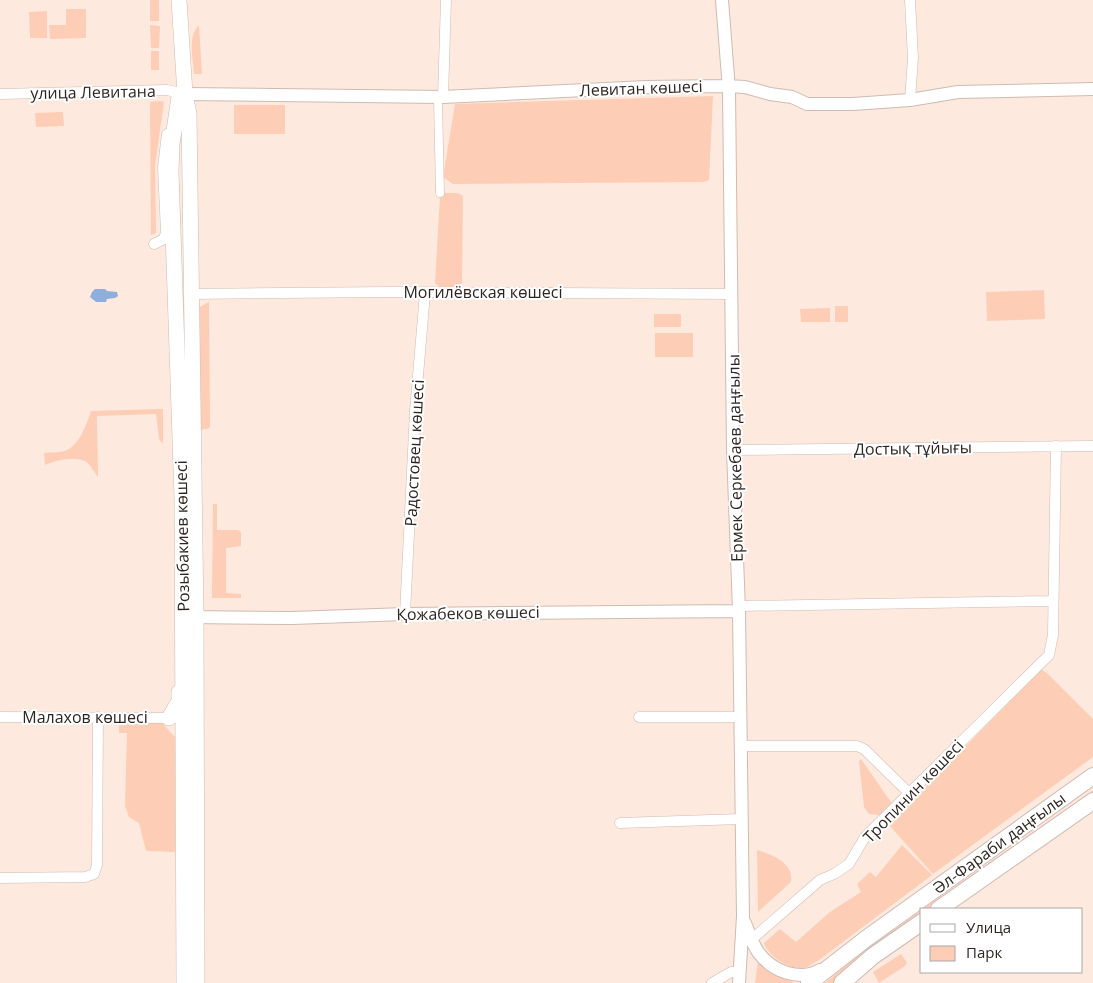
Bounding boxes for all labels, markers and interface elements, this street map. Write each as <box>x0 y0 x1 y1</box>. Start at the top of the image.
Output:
street label: Левитан көшесі <box>579 75 703 101</box>
street label: улица Левитана <box>30 80 156 104</box>
street label: Могилёвская көшесі <box>403 281 563 303</box>
street label: Ермек Серкебаев даңғылы <box>722 354 748 562</box>
street label: Радостовец көшесі <box>399 379 429 527</box>
street label: Достық тұйығы <box>854 436 972 460</box>
street label: Розыбакиев көшесі <box>170 460 194 612</box>
street label: Қожабеков көшесі <box>396 601 540 625</box>
street label: Малахов көшесі <box>22 706 148 728</box>
street label: Тропинин көшесі <box>858 735 968 847</box>
street label: Әл-Фараби даңғылы <box>928 787 1070 899</box>
legend <box>920 908 1083 973</box>
text: Улица <box>966 917 1011 937</box>
text: Парк <box>966 942 1002 962</box>

